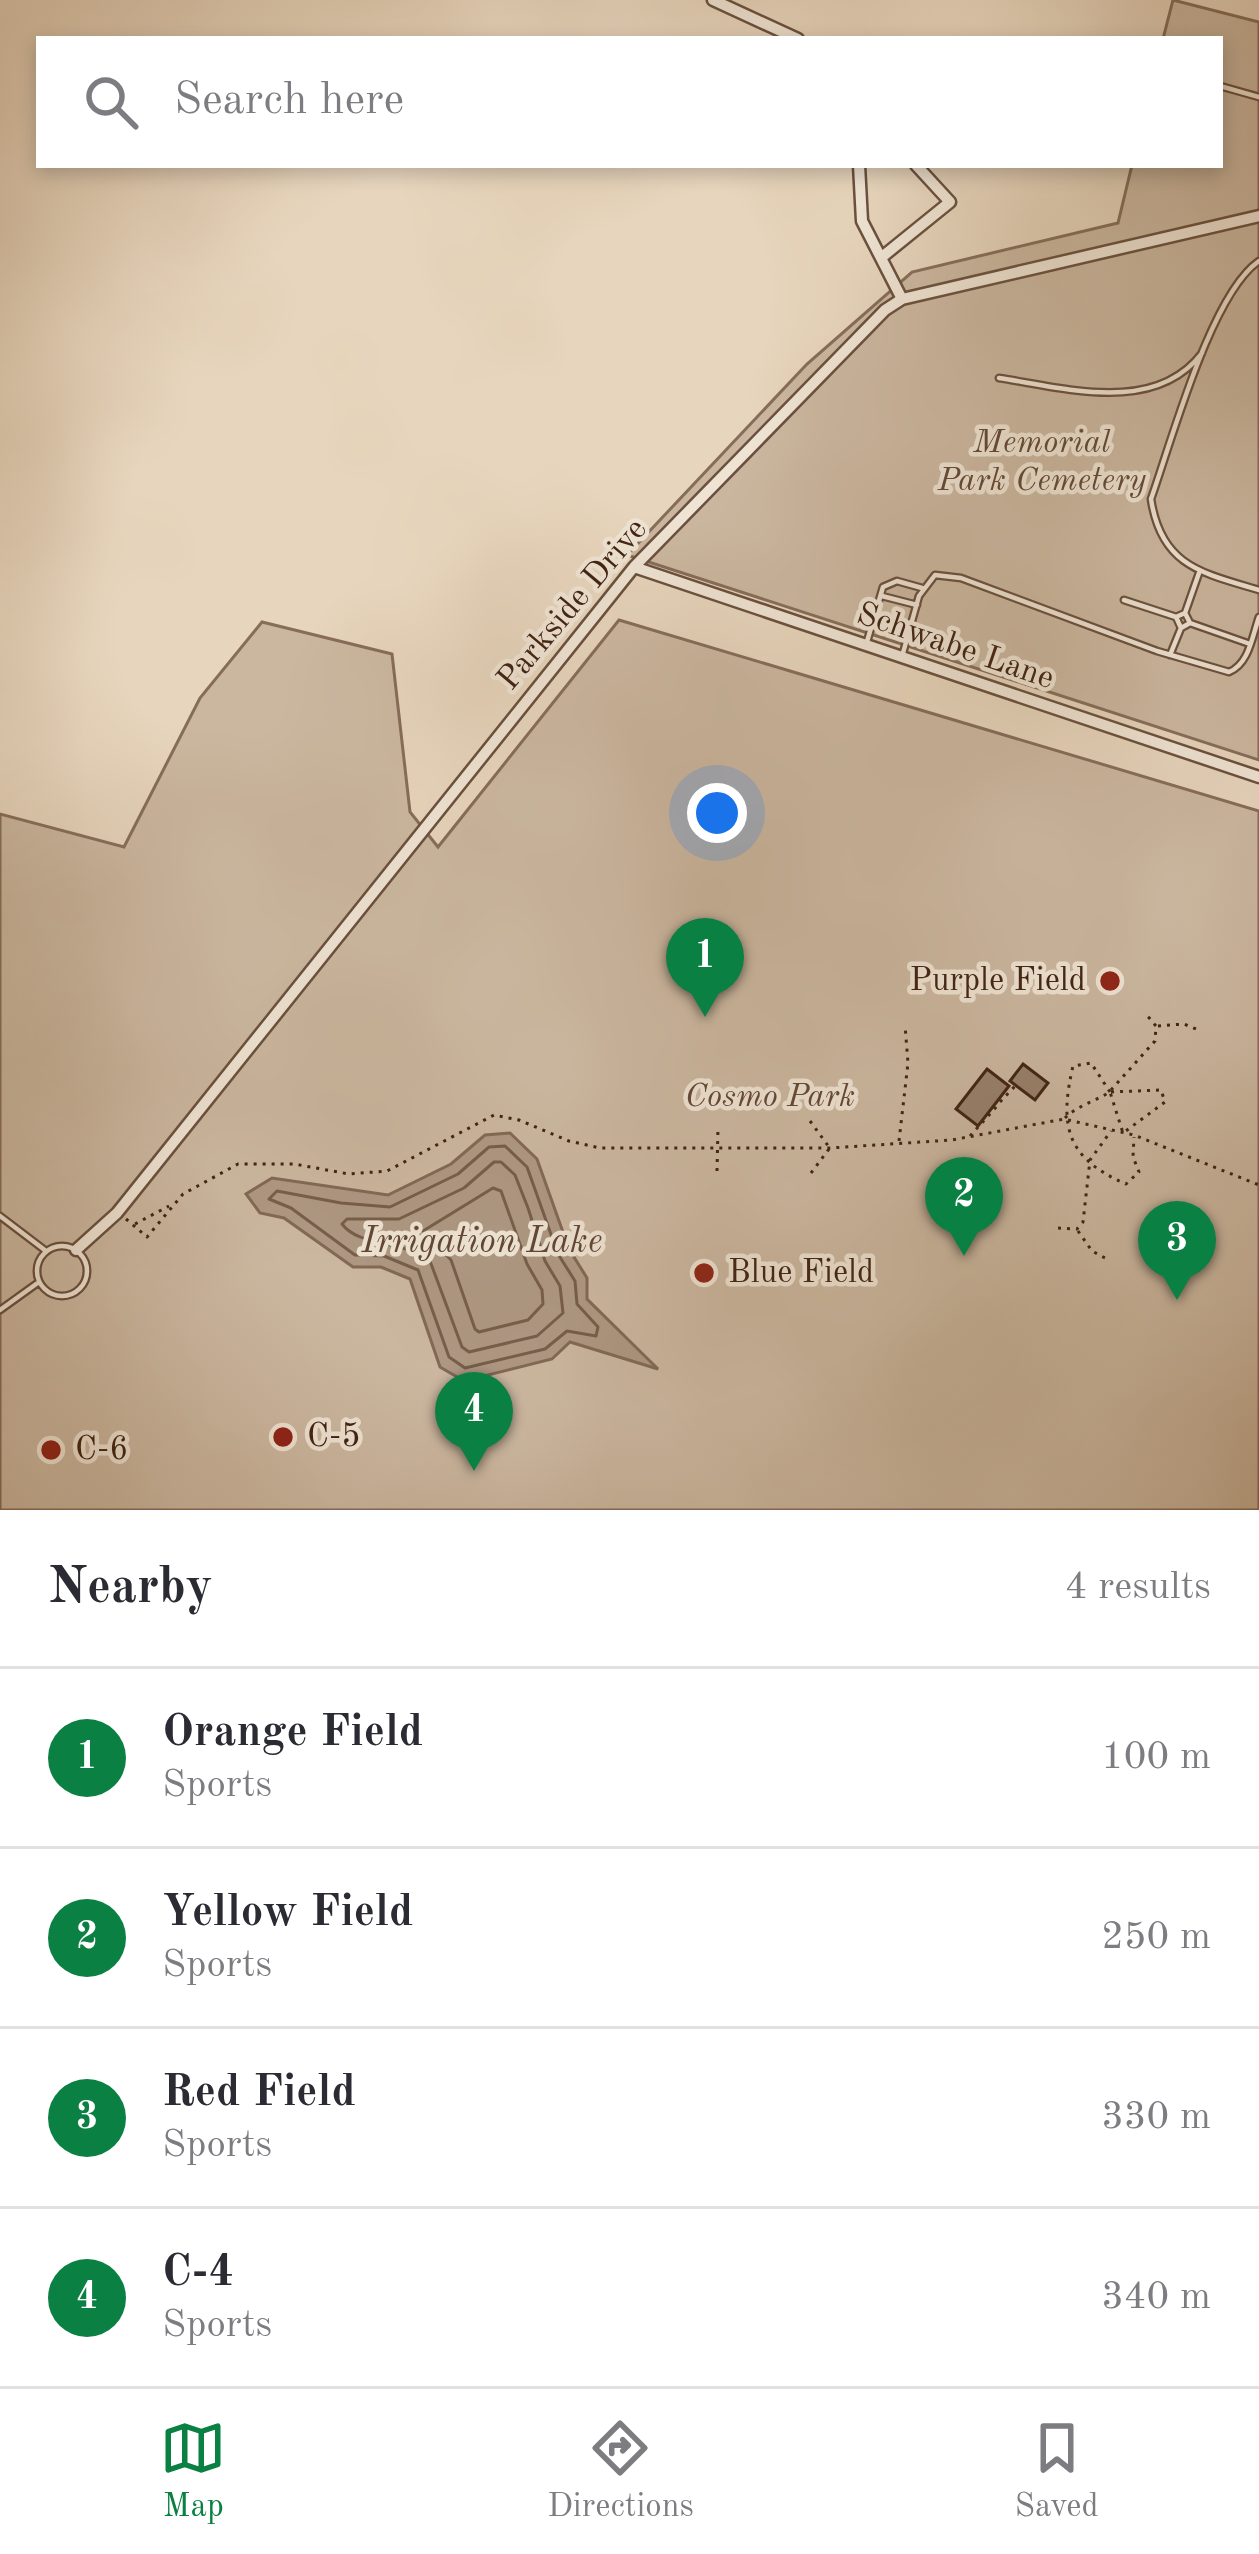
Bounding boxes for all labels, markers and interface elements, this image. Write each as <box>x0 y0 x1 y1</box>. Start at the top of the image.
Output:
search box <box>36 36 1223 168</box>
icon: search <box>78 69 144 135</box>
text: Search here <box>174 79 404 124</box>
park label: Memorial Park Cemetery <box>937 427 1146 498</box>
street label: Parkside Drive <box>492 513 654 697</box>
street label: Schwabe Lane <box>852 598 1058 696</box>
your location <box>687 783 747 843</box>
pin: 1 <box>666 918 744 1017</box>
place label: Purple Field <box>909 965 1086 998</box>
marker: Purple Field <box>1097 968 1123 994</box>
park label: Cosmo Park <box>685 1081 855 1114</box>
pin: 2 <box>925 1157 1003 1256</box>
pin: 3 <box>1138 1201 1216 1300</box>
water label: Irrigation Lake <box>361 1225 602 1261</box>
place label: Blue Field <box>728 1257 874 1290</box>
marker: Blue Field <box>691 1260 717 1286</box>
pin: 4 <box>435 1372 513 1471</box>
place label: C-5 <box>307 1421 360 1454</box>
marker: C-5 <box>270 1424 296 1450</box>
place label: C-6 <box>75 1434 128 1467</box>
marker: C-6 <box>38 1437 64 1463</box>
text: Nearby <box>48 1563 213 1614</box>
text: 4 results <box>1065 1568 1211 1607</box>
text: Orange Field <box>162 1711 423 1756</box>
text: 1 <box>76 1738 98 1777</box>
text: 100 m <box>1101 1738 1211 1777</box>
text: Sports <box>162 1766 272 1805</box>
text: Yellow Field <box>162 1891 413 1936</box>
text: 2 <box>76 1918 98 1957</box>
text: 250 m <box>1101 1918 1211 1957</box>
text: Sports <box>162 1946 272 1985</box>
text: Red Field <box>162 2071 356 2116</box>
text: 3 <box>76 2098 98 2137</box>
text: 330 m <box>1101 2098 1211 2137</box>
text: Sports <box>162 2126 272 2165</box>
text: C-4 <box>162 2251 234 2296</box>
text: 4 <box>76 2278 98 2317</box>
text: 340 m <box>1101 2278 1211 2317</box>
text: Sports <box>162 2306 272 2345</box>
tab: Map <box>160 2415 226 2528</box>
tab: Directions <box>547 2415 694 2528</box>
tab: Saved <box>1015 2415 1099 2528</box>

